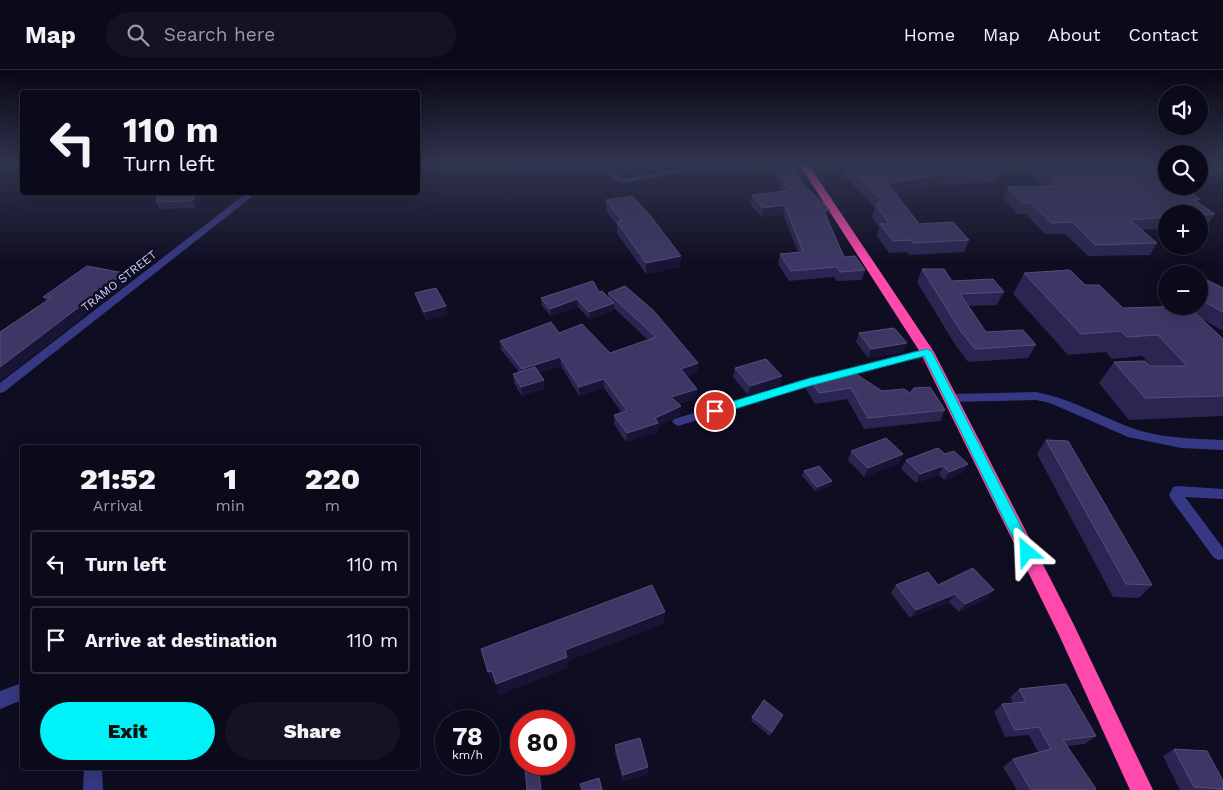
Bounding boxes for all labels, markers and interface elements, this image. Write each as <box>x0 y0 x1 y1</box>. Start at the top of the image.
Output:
search box <box>106 12 456 57</box>
text: Map <box>25 21 76 49</box>
icon: search <box>124 21 152 49</box>
text: Search here <box>164 23 275 46</box>
text: Home <box>904 24 955 45</box>
text: Map <box>983 24 1020 45</box>
text: About <box>1048 24 1100 45</box>
text: Contact <box>1128 24 1198 45</box>
map controls <box>1158 85 1208 315</box>
button: sound <box>1158 85 1208 135</box>
text: 110 m <box>123 109 219 151</box>
icon: left <box>40 110 105 175</box>
button: search <box>1158 145 1208 195</box>
text: Turn left <box>123 151 215 176</box>
button: + <box>1158 205 1208 255</box>
street label: TRAMO STREET <box>79 247 159 315</box>
button: − <box>1158 265 1208 315</box>
pin <box>694 390 736 432</box>
icon: arrive <box>701 397 729 425</box>
text: 21:52 <box>80 461 156 496</box>
text: 1 <box>224 461 237 496</box>
text: 220 <box>305 461 360 496</box>
text: Arrival <box>93 496 143 515</box>
text: min <box>216 496 245 515</box>
text: m <box>325 496 340 515</box>
position arrow <box>1000 525 1052 577</box>
icon: left <box>42 550 70 578</box>
text: Turn left <box>85 553 166 576</box>
text: 110 m <box>347 553 398 576</box>
icon: arrive <box>42 626 70 654</box>
text: Arrive at destination <box>85 629 277 652</box>
text: 110 m <box>347 629 398 652</box>
button: Exit <box>40 702 215 760</box>
button: Share <box>225 702 400 760</box>
speed limit sign: 80 <box>510 710 575 775</box>
text: 78 <box>452 722 483 751</box>
text: km/h <box>452 748 483 762</box>

